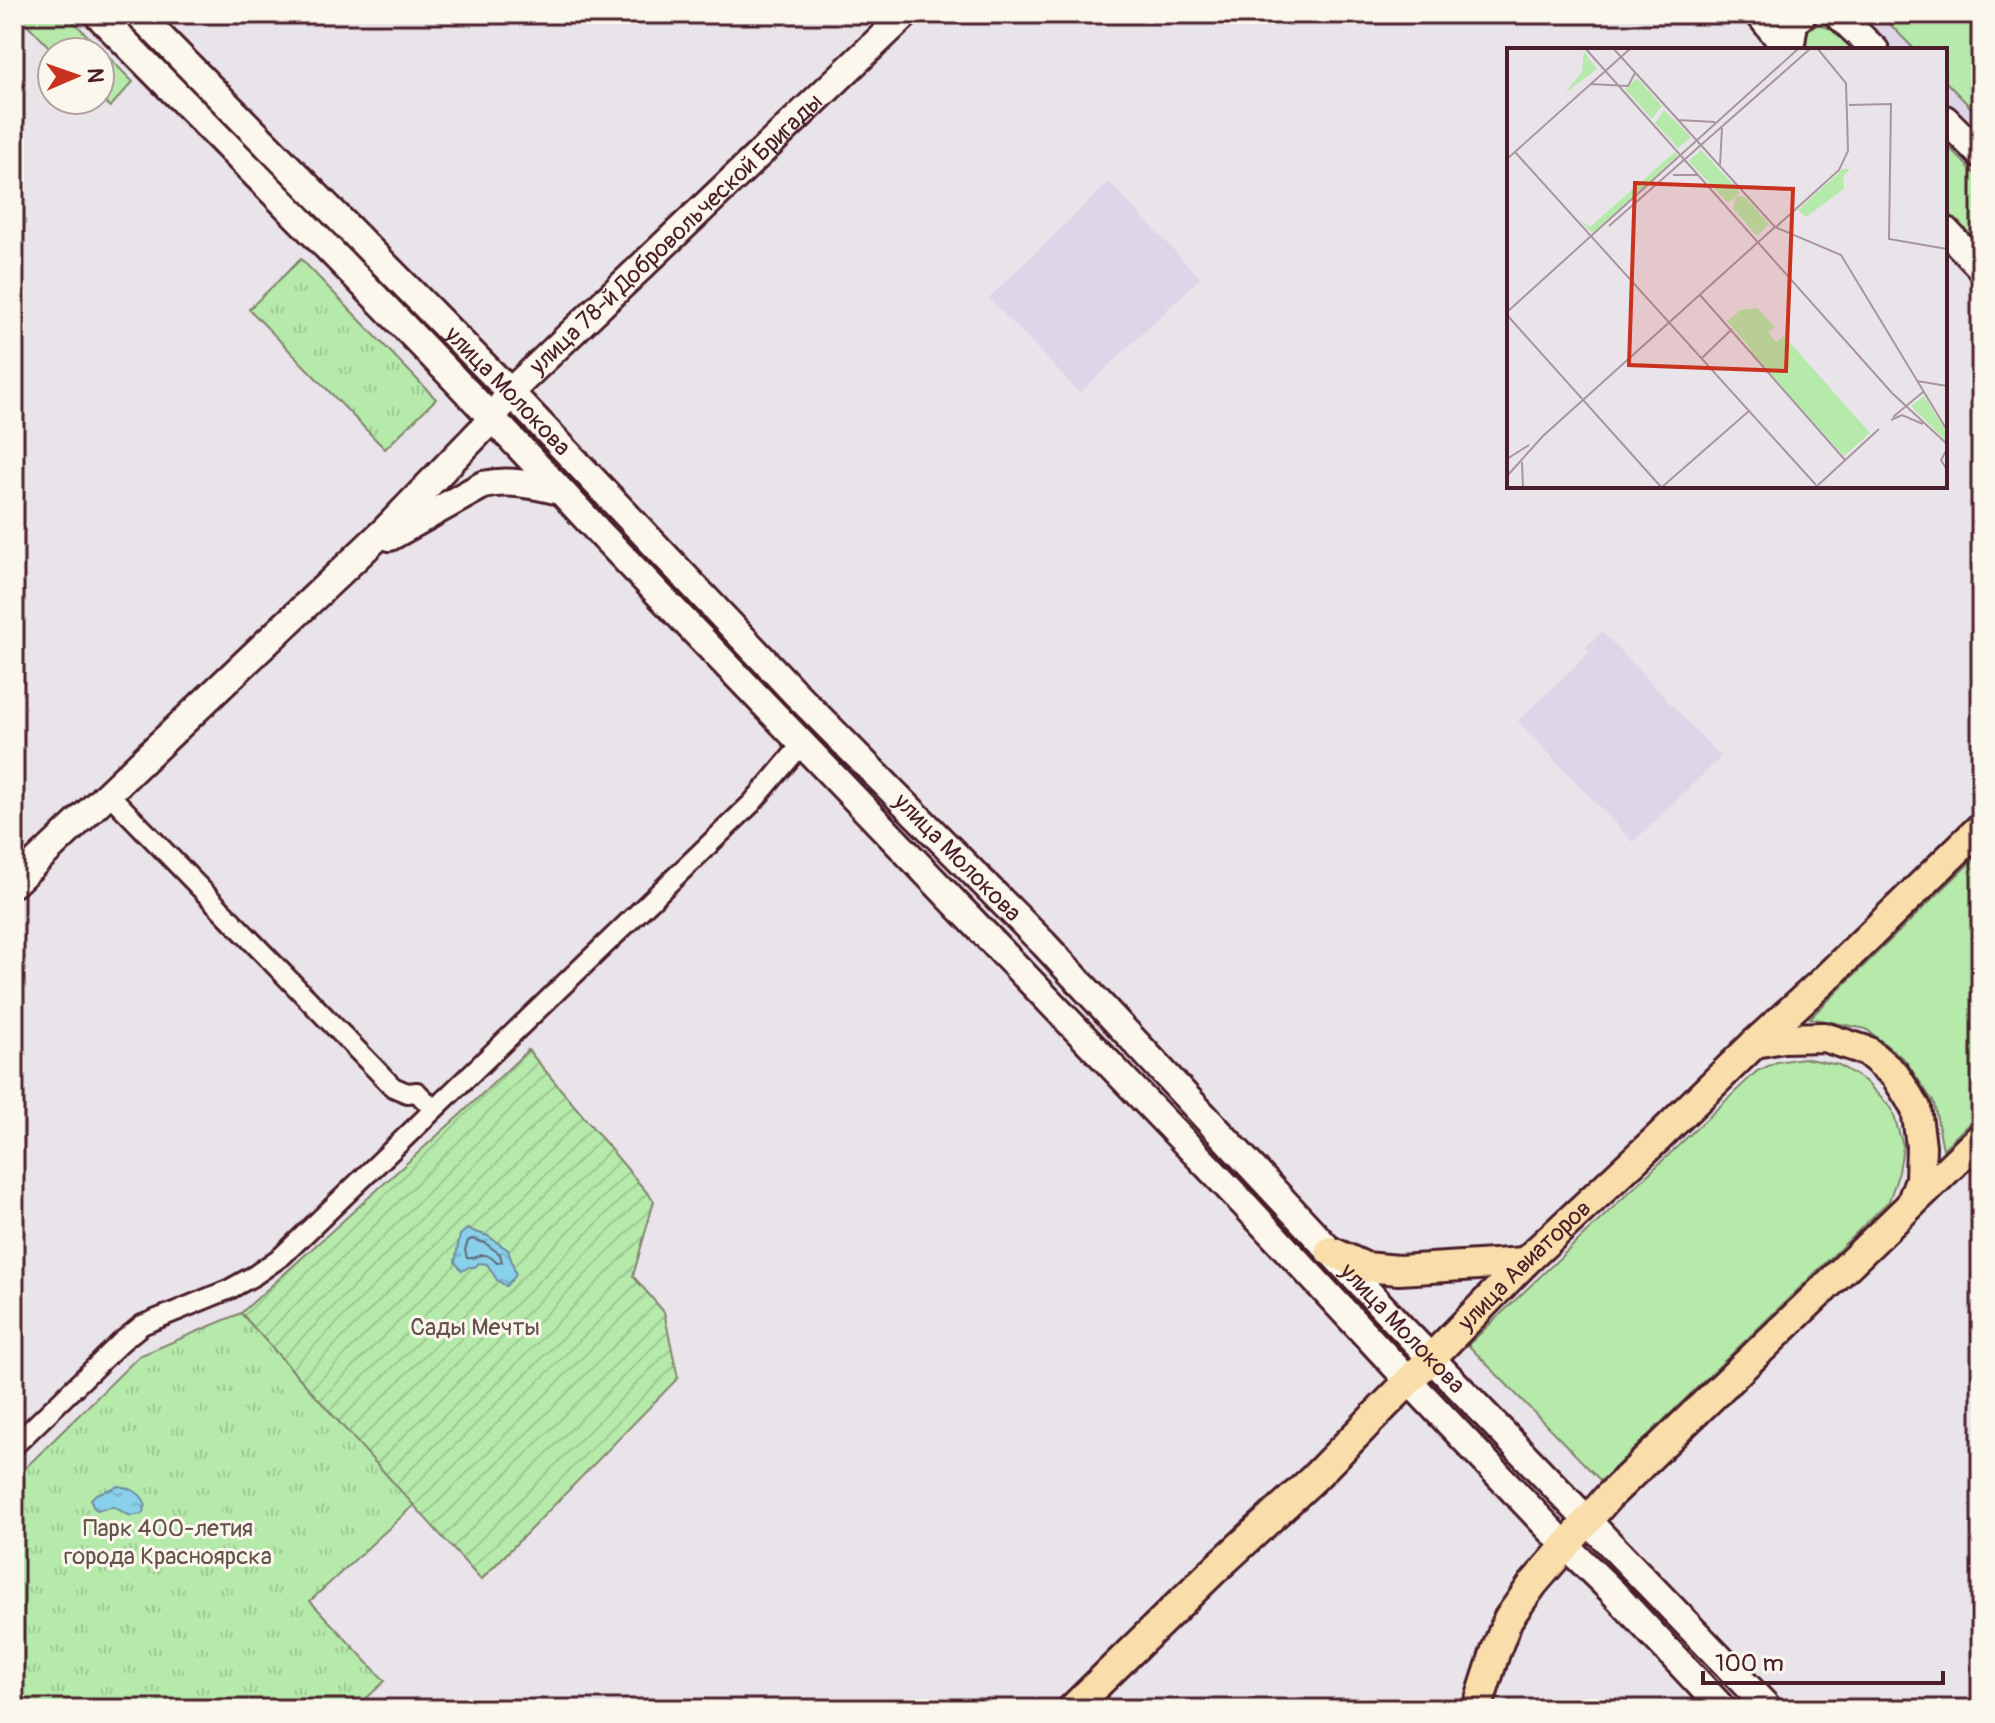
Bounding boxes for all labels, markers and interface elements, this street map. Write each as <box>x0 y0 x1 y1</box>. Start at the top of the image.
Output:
north arrow <box>36 36 116 116</box>
inset map <box>1507 48 1947 488</box>
text: N <box>81 67 109 83</box>
street label: улица 78-й Добровольческой Бригады <box>523 87 829 381</box>
street label: улица Молокова <box>438 320 577 462</box>
street label: улица Молокова <box>887 787 1027 928</box>
street label: улица Авиаторов <box>1451 1194 1597 1338</box>
street label: улица Молокова <box>1333 1256 1471 1400</box>
park label: Сады Мечты <box>410 1313 540 1342</box>
park label: Парк 400-летия города Красноярска <box>64 1514 272 1571</box>
scale bar <box>1703 1635 1943 1685</box>
text: 100 m <box>1715 1649 1784 1678</box>

